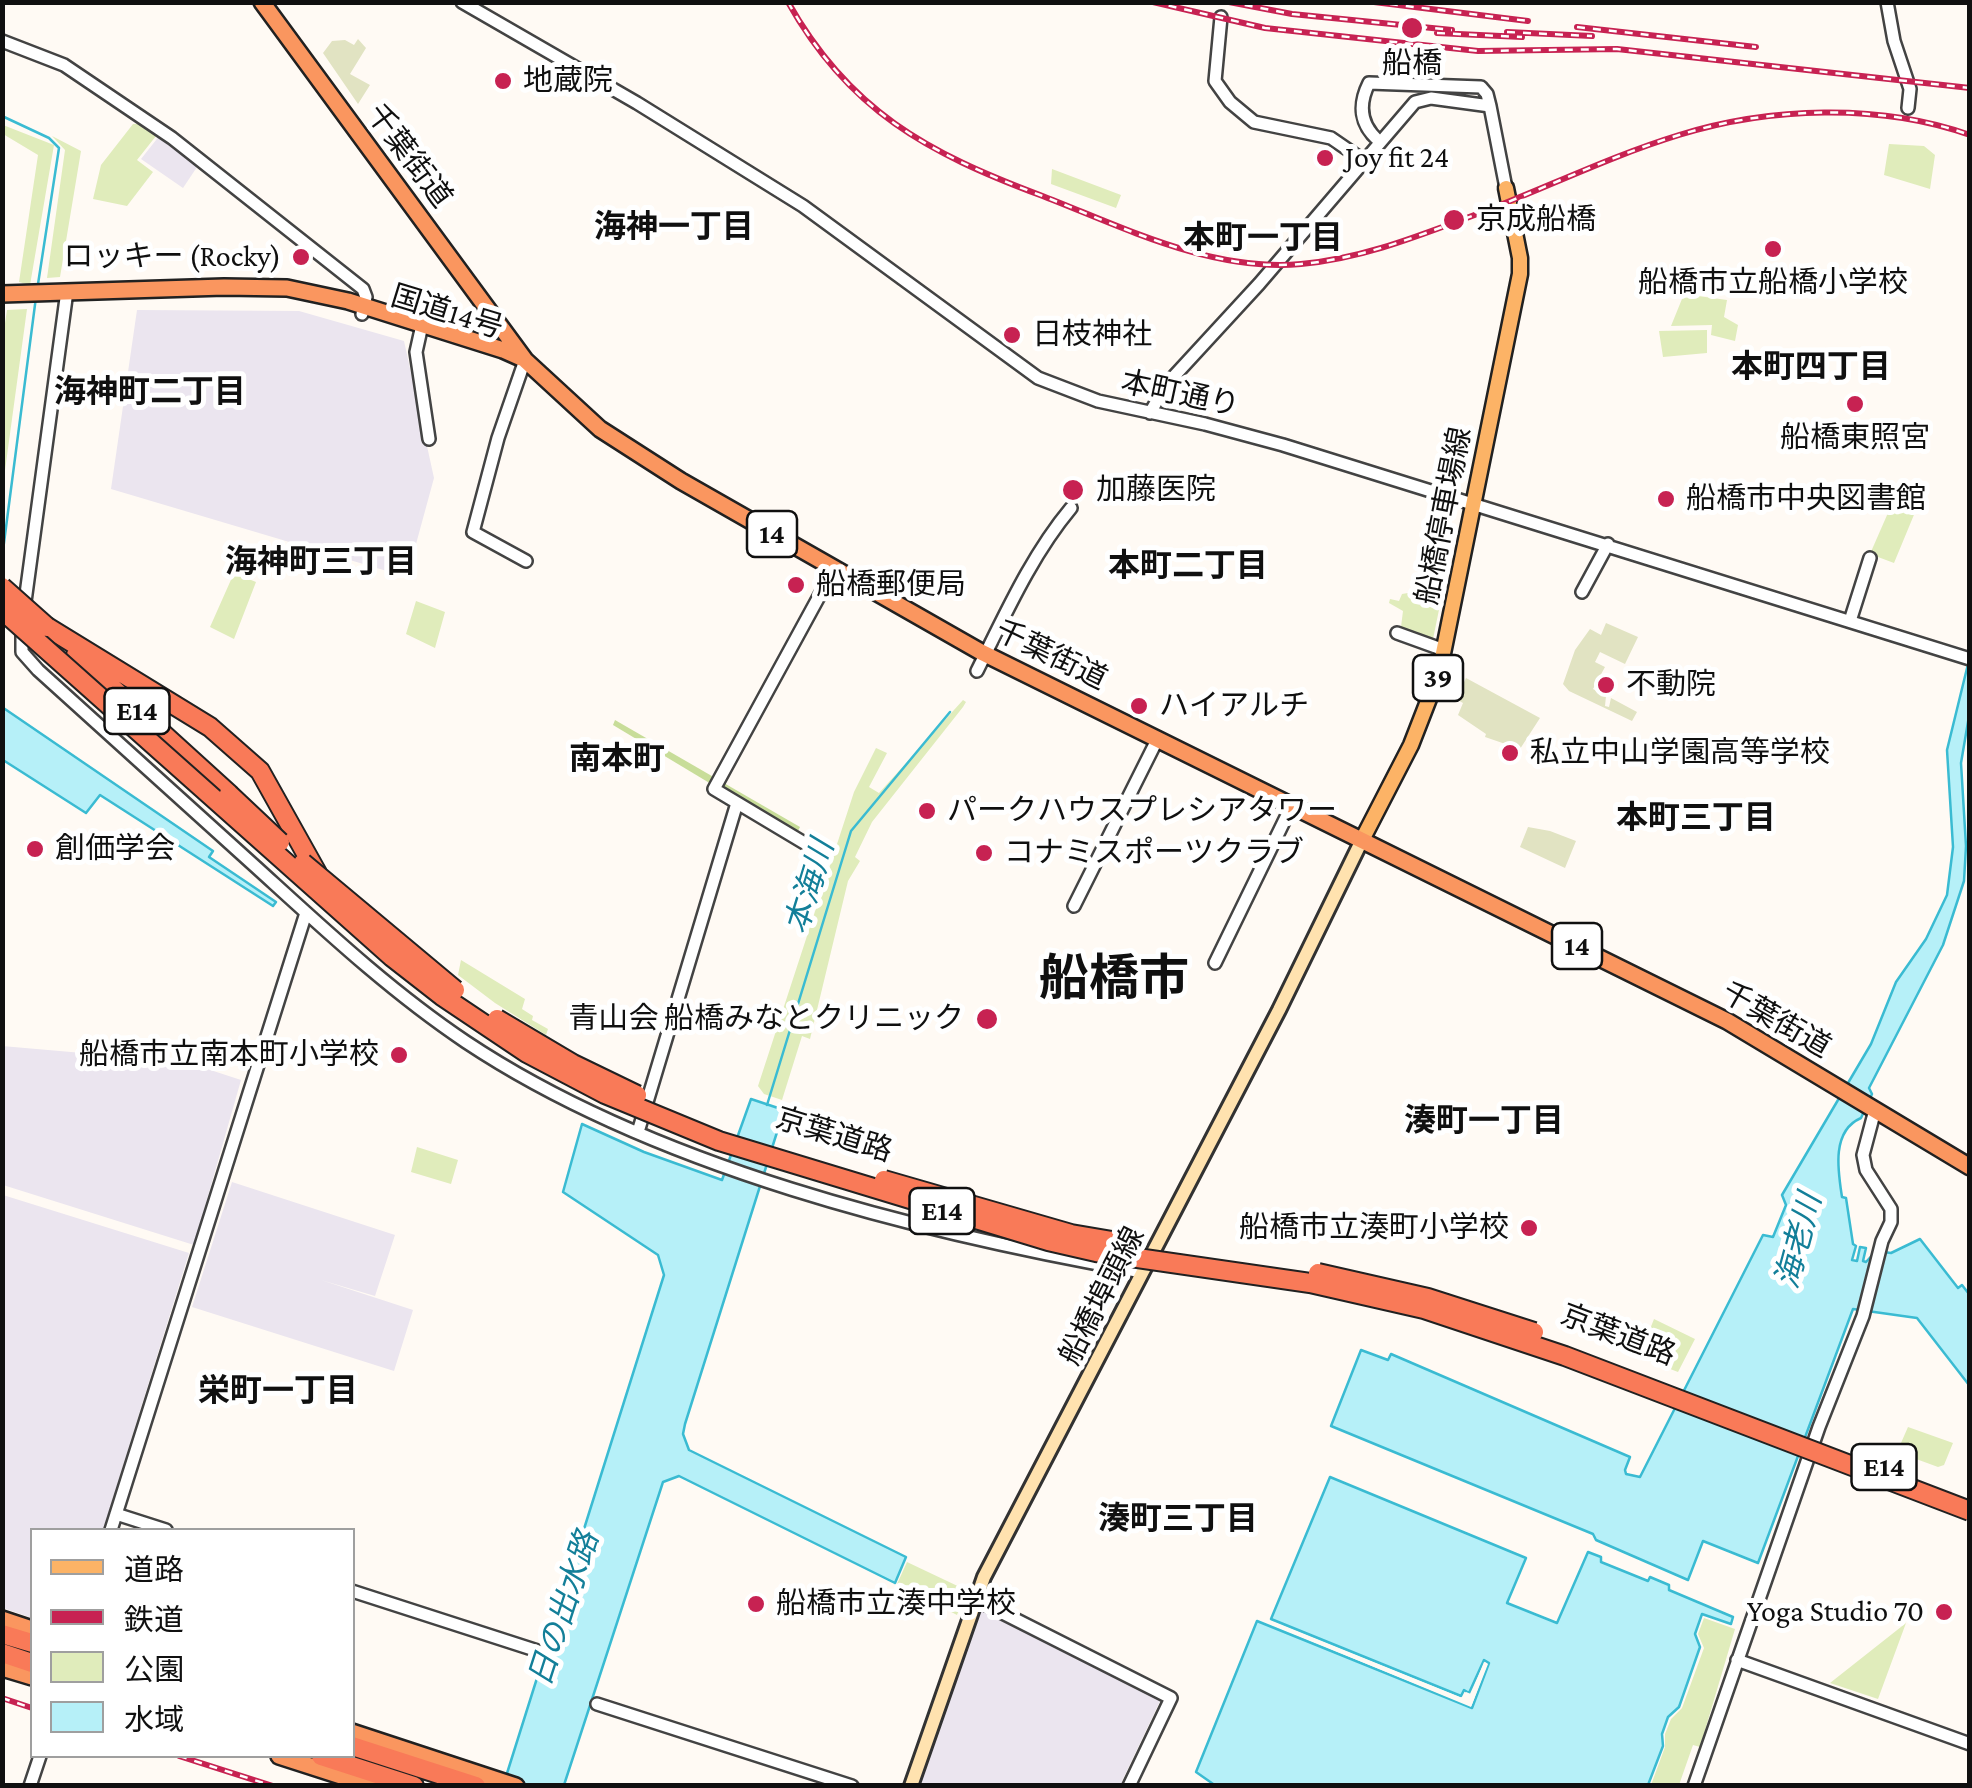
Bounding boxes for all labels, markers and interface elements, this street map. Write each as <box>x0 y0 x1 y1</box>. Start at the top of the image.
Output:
marker: 船橋 <box>1399 15 1425 41</box>
place label: 船橋 <box>1382 46 1442 82</box>
place label: 地蔵院 <box>523 63 613 99</box>
marker: 地蔵院 <box>492 70 514 92</box>
street label: 千葉街道 <box>359 97 459 215</box>
place label: Joy fit 24 <box>1345 140 1449 176</box>
marker: Joy fit 24 <box>1314 147 1336 169</box>
place label: 京成船橋 <box>1476 202 1596 238</box>
marker: 京成船橋 <box>1441 207 1467 233</box>
district label: 海神一丁目 <box>594 208 754 246</box>
district label: 本町一丁目 <box>1183 219 1343 257</box>
marker: 船橋市立船橋小学校 <box>1762 238 1784 260</box>
place label: ロッキー (Rocky) <box>63 239 281 275</box>
marker: ロッキー (Rocky) <box>290 246 312 268</box>
place label: 船橋市立船橋小学校 <box>1638 265 1908 301</box>
street label: 国道14号 <box>387 278 507 346</box>
place label: 日枝神社 <box>1032 317 1152 353</box>
marker: 日枝神社 <box>1001 324 1023 346</box>
district label: 本町四丁目 <box>1731 348 1891 386</box>
street label: 本町通り <box>1118 364 1242 424</box>
district label: 海神町二丁目 <box>54 373 246 411</box>
marker: 船橋東照宮 <box>1844 393 1866 415</box>
place label: 船橋東照宮 <box>1780 420 1930 456</box>
street label: 船橋停車場線 <box>1409 424 1479 608</box>
place label: 加藤医院 <box>1096 472 1216 508</box>
marker: 加藤医院 <box>1060 477 1086 503</box>
place label: 船橋市中央図書館 <box>1686 481 1926 517</box>
marker: 船橋市中央図書館 <box>1655 488 1677 510</box>
road number: 14 <box>747 511 797 557</box>
district label: 海神町三丁目 <box>225 543 417 581</box>
district label: 本町二丁目 <box>1108 547 1268 585</box>
place label: 船橋郵便局 <box>816 567 966 603</box>
marker: 船橋郵便局 <box>785 574 807 596</box>
street label: 千葉街道 <box>989 613 1113 697</box>
road number: 39 <box>1413 655 1463 701</box>
place label: 不動院 <box>1626 667 1716 703</box>
marker: 不動院 <box>1595 674 1617 696</box>
road number: E14 <box>104 688 170 734</box>
place label: ハイアルチ <box>1159 688 1309 724</box>
marker: ハイアルチ <box>1128 695 1150 717</box>
place label: 私立中山学園高等学校 <box>1530 735 1830 771</box>
district label: 南本町 <box>569 740 665 778</box>
marker: 私立中山学園高等学校 <box>1499 742 1521 764</box>
place label: パークハウスプレシアタワー <box>947 793 1337 829</box>
district label: 本町三丁目 <box>1616 799 1776 837</box>
marker: パークハウスプレシアタワー <box>916 800 938 822</box>
place label: 創価学会 <box>55 831 175 867</box>
water label: 本海川 <box>778 835 842 939</box>
place label: コナミスポーツクラブ <box>1004 835 1304 871</box>
marker: 創価学会 <box>24 838 46 860</box>
marker: コナミスポーツクラブ <box>973 842 995 864</box>
road number: 14 <box>1552 923 1602 969</box>
district label: 船橋市 <box>1039 950 1189 1010</box>
street label: 千葉街道 <box>1715 974 1837 1066</box>
place label: 青山会 船橋みなとクリニック <box>568 1001 964 1037</box>
marker: 青山会 船橋みなとクリニック <box>974 1006 1000 1032</box>
place label: 船橋市立南本町小学校 <box>79 1037 379 1073</box>
marker: 船橋市立南本町小学校 <box>388 1044 410 1066</box>
street label: 京葉道路 <box>771 1100 897 1170</box>
district label: 湊町一丁目 <box>1404 1102 1564 1140</box>
road number: E14 <box>910 1188 974 1234</box>
water label: 海老川 <box>1768 1190 1830 1292</box>
place label: 船橋市立湊町小学校 <box>1239 1210 1509 1246</box>
marker: 船橋市立湊町小学校 <box>1518 1217 1540 1239</box>
street label: 船橋埠頭線 <box>1052 1221 1152 1371</box>
street label: 京葉道路 <box>1556 1297 1680 1373</box>
district label: 栄町一丁目 <box>198 1372 358 1410</box>
road number: E14 <box>1852 1444 1916 1490</box>
district label: 湊町三丁目 <box>1098 1500 1258 1538</box>
water label: 日の出水路 <box>521 1527 607 1691</box>
legend <box>30 1528 355 1758</box>
text: 道路 <box>124 1553 184 1586</box>
place label: 船橋市立湊中学校 <box>776 1586 1016 1622</box>
marker: 船橋市立湊中学校 <box>745 1593 767 1615</box>
place label: Yoga Studio 70 <box>1747 1594 1924 1630</box>
marker: Yoga Studio 70 <box>1933 1601 1955 1623</box>
text: 鉄道 <box>124 1603 184 1636</box>
text: 公園 <box>124 1653 184 1686</box>
text: 水域 <box>124 1703 184 1736</box>

